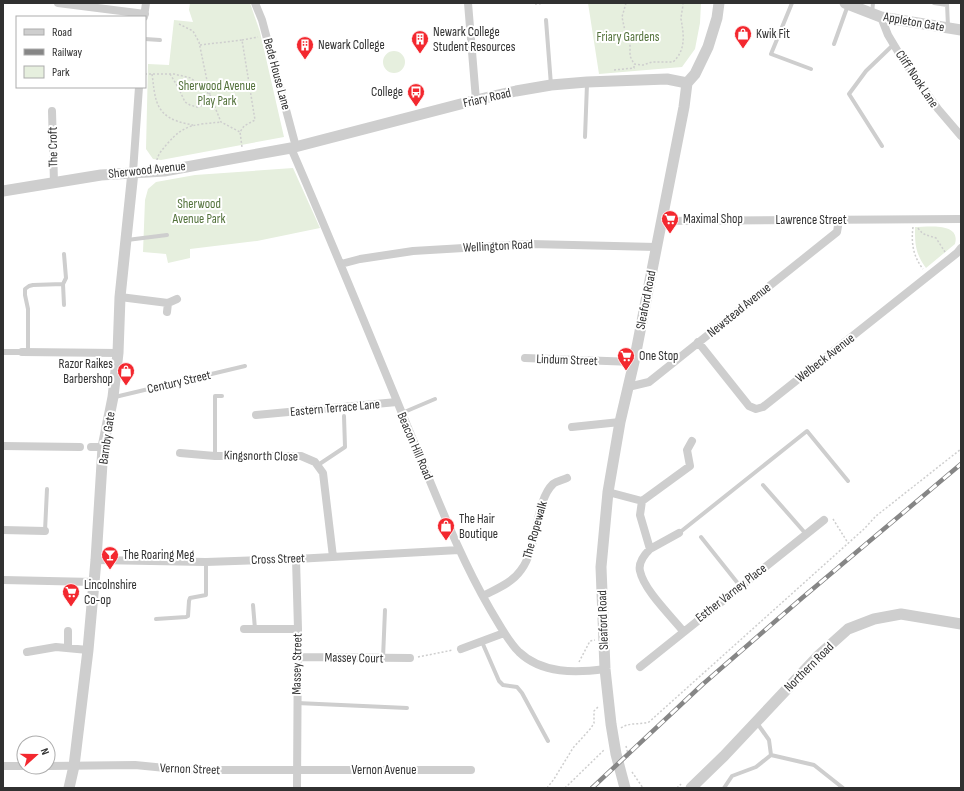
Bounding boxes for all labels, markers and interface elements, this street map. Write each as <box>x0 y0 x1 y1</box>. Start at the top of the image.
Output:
street label: Appleton Gate <box>881 9 946 35</box>
legend <box>16 16 146 88</box>
place label: Newark College Student Resources <box>433 24 516 55</box>
shop icon: Kwik Fit <box>733 24 753 49</box>
text: Road <box>52 25 72 40</box>
place label: Kwik Fit <box>756 26 790 42</box>
building icon: Newark College Student Resources <box>410 29 430 54</box>
park label: Friary Gardens <box>597 29 660 45</box>
building icon: Newark College <box>295 35 315 60</box>
street label: Bede House Lane <box>260 36 294 112</box>
place label: Newark College <box>318 37 385 53</box>
text: Railway <box>52 45 83 60</box>
street label: Cliff Nook Lane <box>892 47 942 111</box>
text: Park <box>52 65 70 80</box>
park label: Sherwood Avenue Play Park <box>178 78 256 109</box>
bus stop icon: College <box>406 82 426 107</box>
place label: College <box>371 84 403 100</box>
street label: Friary Road <box>461 85 513 111</box>
street label: The Croft <box>45 126 61 168</box>
street label: Sherwood Avenue <box>108 158 186 182</box>
park label: Sherwood Avenue Park <box>172 196 225 227</box>
supermarket icon: Maximal Shop <box>660 209 680 234</box>
place label: Maximal Shop <box>683 211 743 227</box>
street label: Lawrence Street <box>775 212 847 228</box>
street label: Wellington Road <box>463 236 533 256</box>
street label: Sleaford Road <box>632 269 660 331</box>
street label: Newstead Avenue <box>704 280 774 340</box>
street label: Welbeck Avenue <box>792 330 858 386</box>
supermarket icon: One Stop <box>616 346 636 371</box>
place label: One Stop <box>639 348 678 364</box>
street label: Lindum Street <box>536 351 598 369</box>
place label: Razor Raikes Barbershop <box>59 356 113 387</box>
shop icon: Razor Raikes Barbershop <box>116 361 136 386</box>
street label: Century Street <box>146 367 212 397</box>
street label: Eastern Terrace Lane <box>289 396 381 420</box>
street label: Beacon Hill Road <box>394 410 436 482</box>
street label: Barnby Gate <box>95 411 119 465</box>
street label: Kingsnorth Close <box>224 447 298 465</box>
street label: The Ropewalk <box>519 499 551 561</box>
place label: The Hair Boutique <box>459 511 498 542</box>
shop icon: The Hair Boutique <box>436 516 456 541</box>
bar icon: The Roaring Meg <box>100 545 120 570</box>
place label: The Roaring Meg <box>123 547 194 563</box>
street label: Cross Street <box>251 550 305 568</box>
street label: Esther Varney Place <box>692 560 770 626</box>
place label: Lincolnshire Co-op <box>84 577 137 608</box>
supermarket icon: Lincolnshire Co-op <box>61 582 81 607</box>
street label: Sleaford Road <box>594 590 612 650</box>
street label: Massey Street <box>288 633 306 695</box>
street label: Northern Road <box>781 639 837 695</box>
street label: Massey Court <box>324 649 384 667</box>
north arrow <box>16 735 56 775</box>
text: N <box>38 747 52 757</box>
street label: Vernon Street <box>160 760 221 778</box>
street label: Vernon Avenue <box>352 762 416 778</box>

